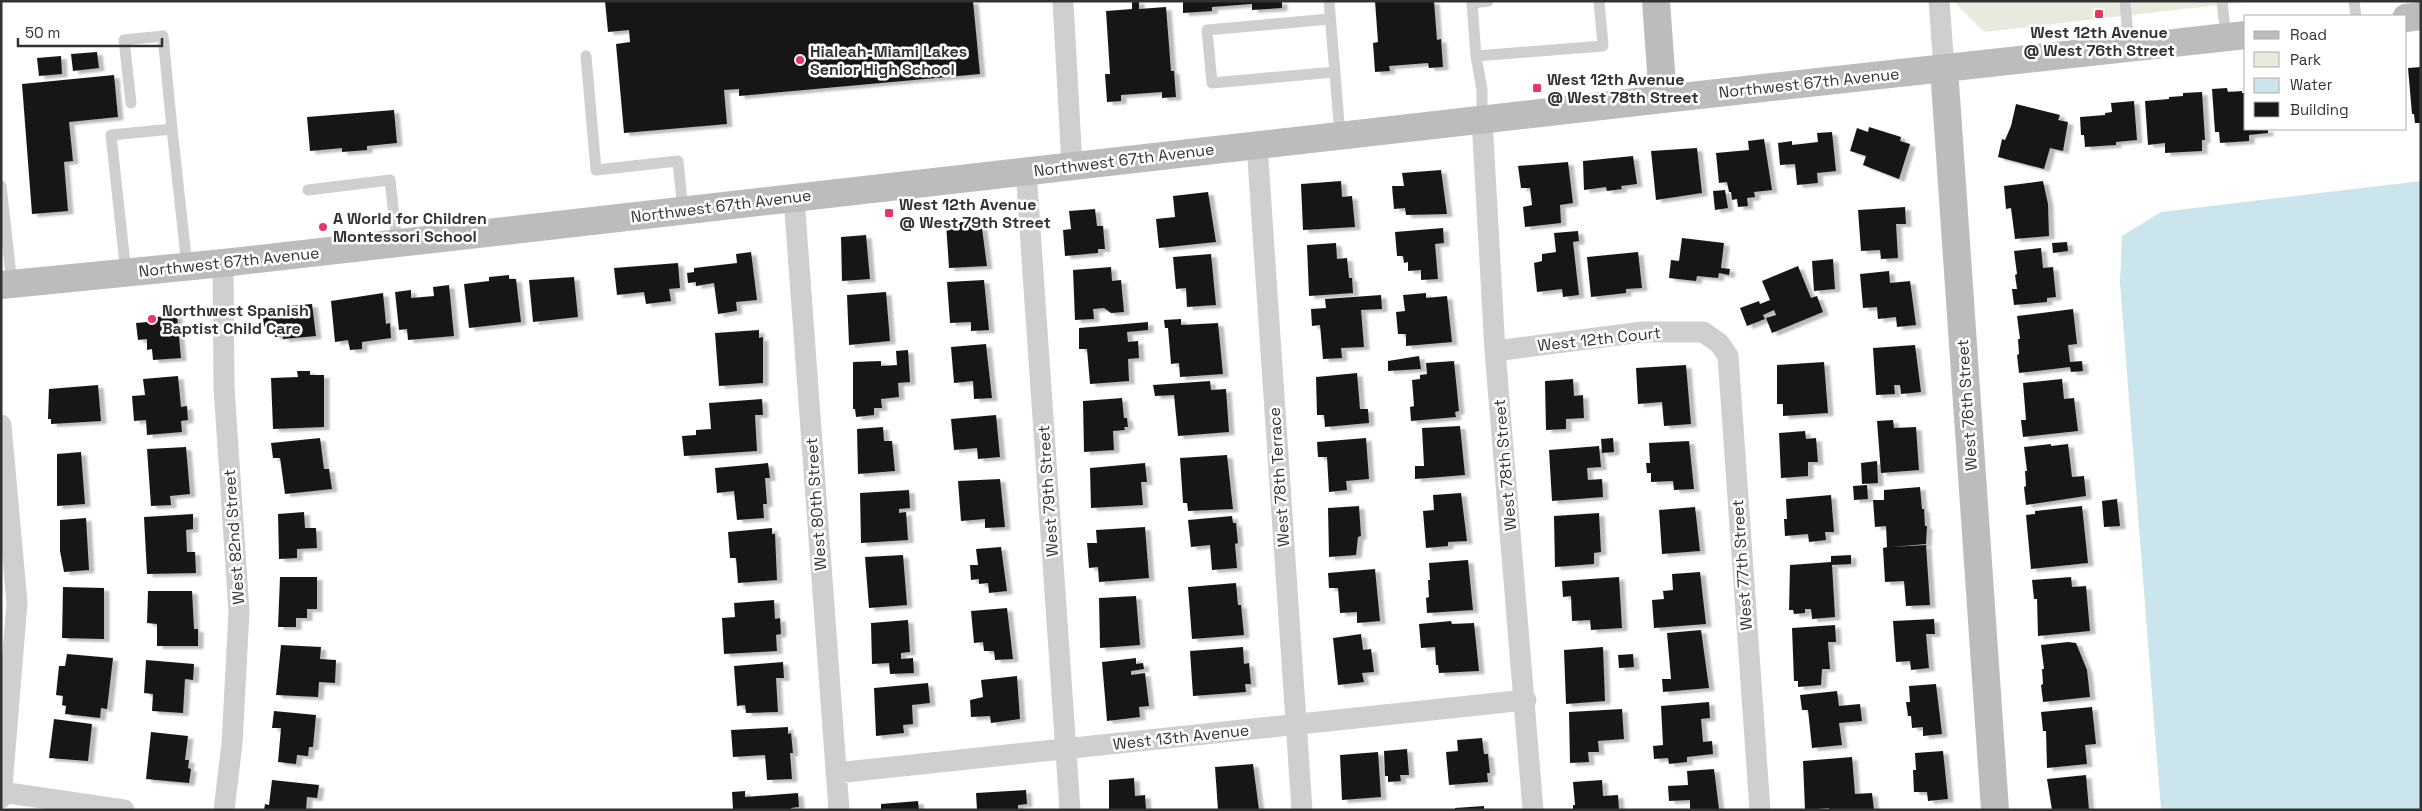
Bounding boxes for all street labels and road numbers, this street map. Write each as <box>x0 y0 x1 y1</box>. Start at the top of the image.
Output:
street label: Northwest 67th Avenue <box>1718 63 1900 103</box>
street label: Northwest 67th Avenue <box>1033 139 1215 181</box>
street label: Northwest 67th Avenue <box>630 185 812 227</box>
street label: Northwest 67th Avenue <box>138 242 320 282</box>
street label: West 12th Court <box>1536 322 1662 356</box>
street label: West 76th Street <box>1952 339 1982 471</box>
street label: West 78th Street <box>1489 398 1521 532</box>
street label: West 78th Terrace <box>1264 406 1294 548</box>
street label: West 79th Street <box>1033 424 1063 558</box>
street label: West 80th Street <box>801 437 831 571</box>
street label: West 82nd Street <box>219 469 249 605</box>
street label: West 77th Street <box>1727 499 1757 631</box>
street label: West 13th Avenue <box>1112 719 1250 755</box>

